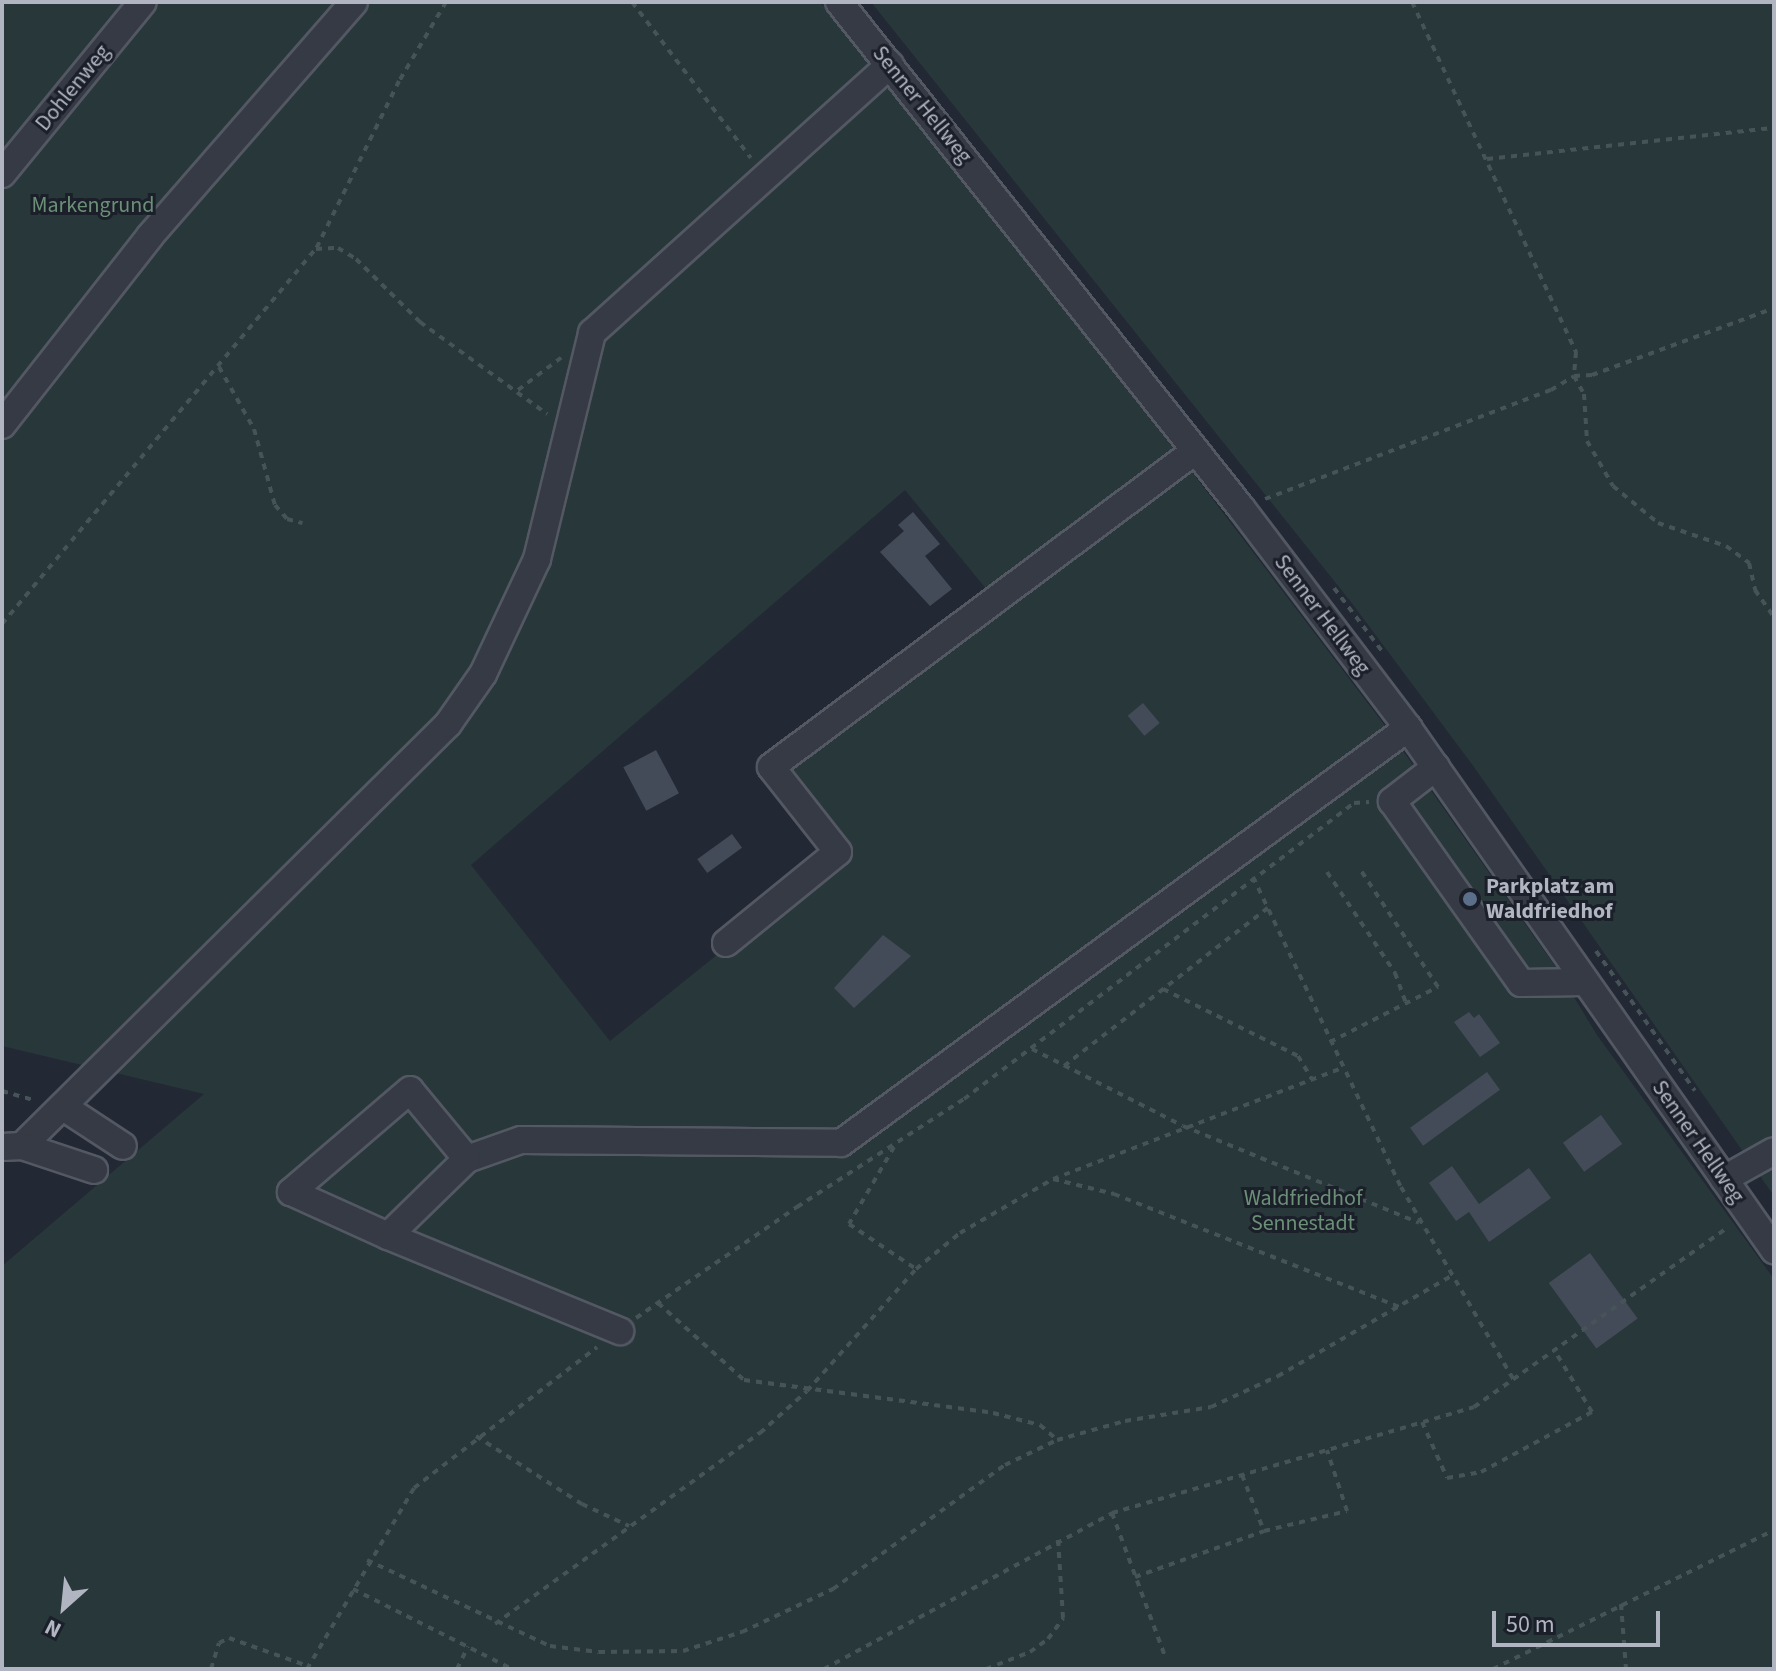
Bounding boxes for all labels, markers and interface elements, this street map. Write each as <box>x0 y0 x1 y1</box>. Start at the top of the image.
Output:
street label: Dohlenweg <box>30 39 116 137</box>
street label: Senner Hellweg <box>867 41 977 169</box>
park label: Markengrund <box>31 193 155 219</box>
street label: Senner Hellweg <box>1268 550 1376 680</box>
place label: Parkplatz am Waldfriedhof <box>1486 873 1614 924</box>
marker: Parkplatz am Waldfriedhof <box>1461 890 1479 908</box>
street label: Senner Hellweg <box>1646 1076 1750 1208</box>
park label: Waldfriedhof Sennestadt <box>1244 1185 1362 1236</box>
north arrow <box>24 1567 104 1647</box>
scale bar <box>1496 1595 1664 1645</box>
text: 50 m <box>1506 1607 1555 1642</box>
text: N <box>39 1611 67 1646</box>

